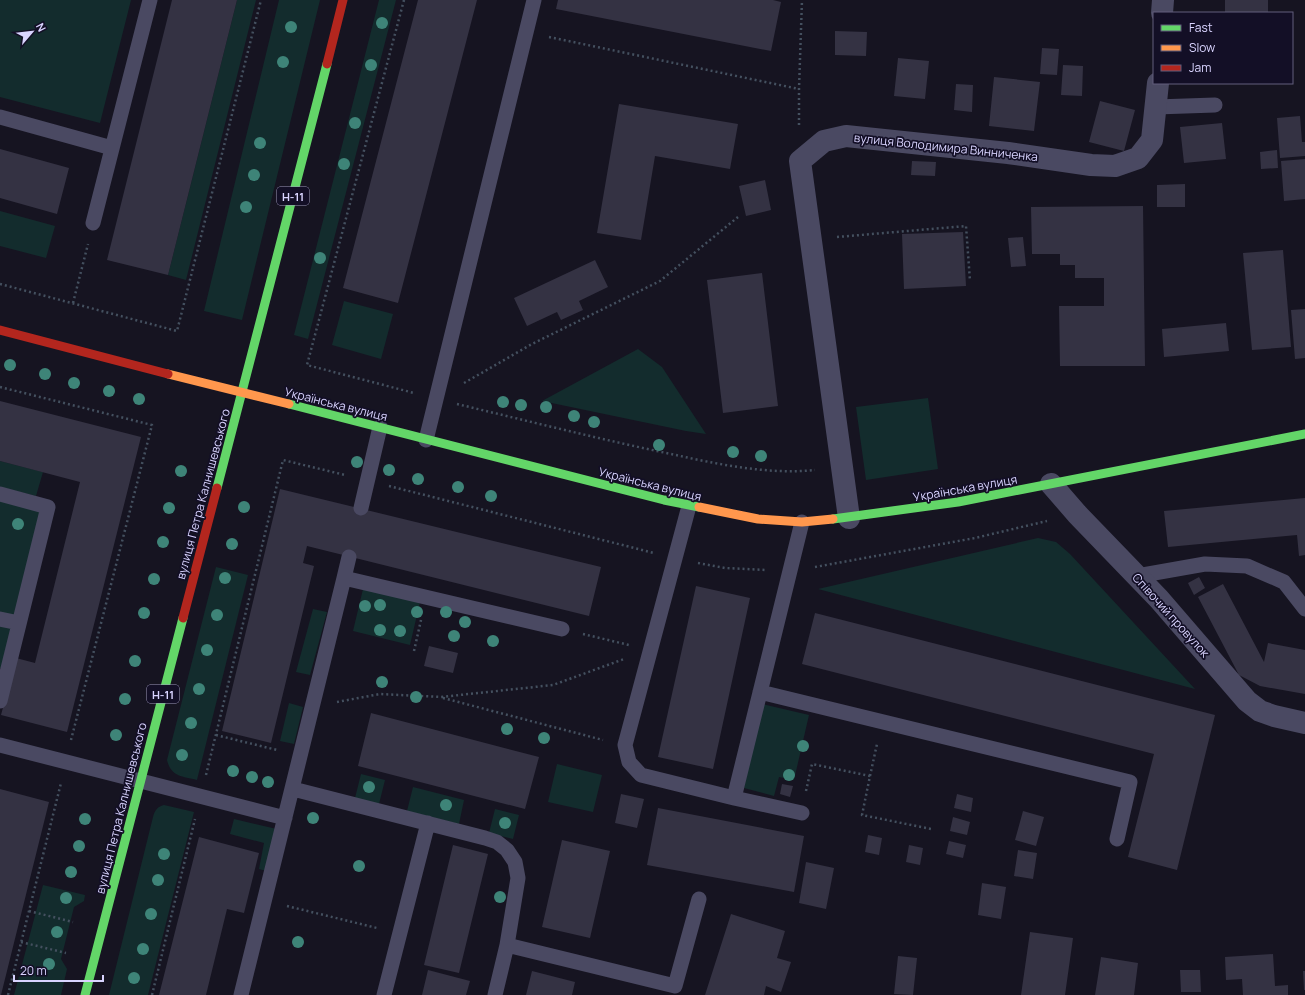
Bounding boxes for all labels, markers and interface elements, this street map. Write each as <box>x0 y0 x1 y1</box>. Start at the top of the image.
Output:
north arrow <box>12 12 52 52</box>
legend <box>1153 12 1293 84</box>
text: Fast <box>1189 19 1213 36</box>
text: N <box>33 20 50 34</box>
text: Slow <box>1189 39 1215 56</box>
text: Jam <box>1189 59 1211 76</box>
street label: вулиця Володимира Винниченка <box>853 129 1039 165</box>
road number: Н-11 <box>277 187 309 205</box>
street label: Українська вулиця <box>283 383 389 425</box>
street label: вулиця Петра Калнишевського <box>172 407 234 581</box>
street label: Українська вулиця <box>597 463 703 505</box>
street label: Українська вулиця <box>912 470 1018 506</box>
street label: Співочий провулок <box>1129 569 1214 662</box>
road number: Н-11 <box>147 685 179 703</box>
street label: вулиця Петра Калнишевського <box>91 721 151 895</box>
scale bar <box>14 957 103 983</box>
text: 20 m <box>20 962 47 979</box>

